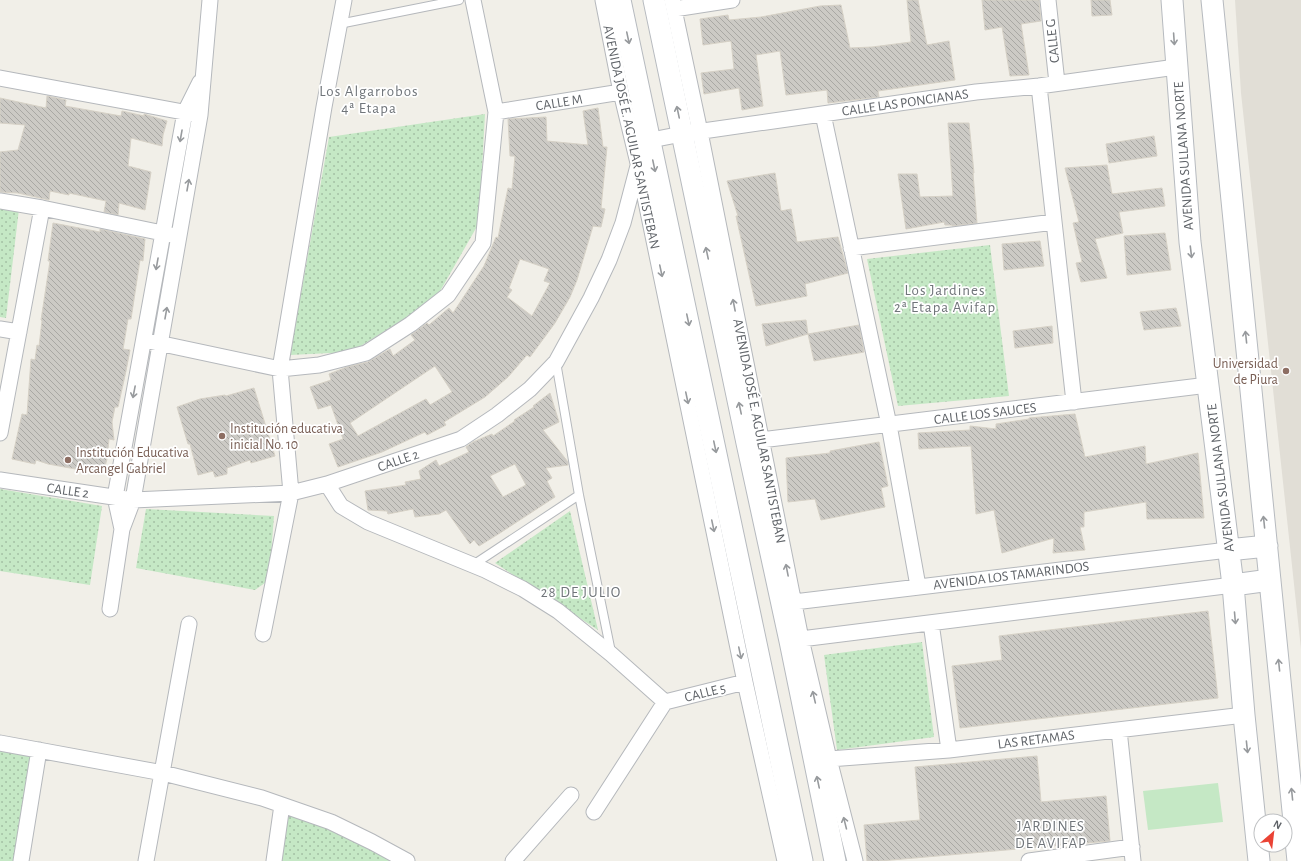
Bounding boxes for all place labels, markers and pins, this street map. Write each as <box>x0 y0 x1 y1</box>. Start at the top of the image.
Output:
place label: Universidad de Piura <box>1213 357 1279 387</box>
marker: Universidad de Piura <box>1281 366 1291 376</box>
place label: Institución educativa inicial No. 10 <box>230 422 344 452</box>
marker: Institución educativa inicial No. 10 <box>217 431 227 441</box>
place label: Institución Educativa Arcangel Gabriel <box>76 446 190 476</box>
marker: Institución Educativa Arcangel Gabriel <box>63 455 73 465</box>

